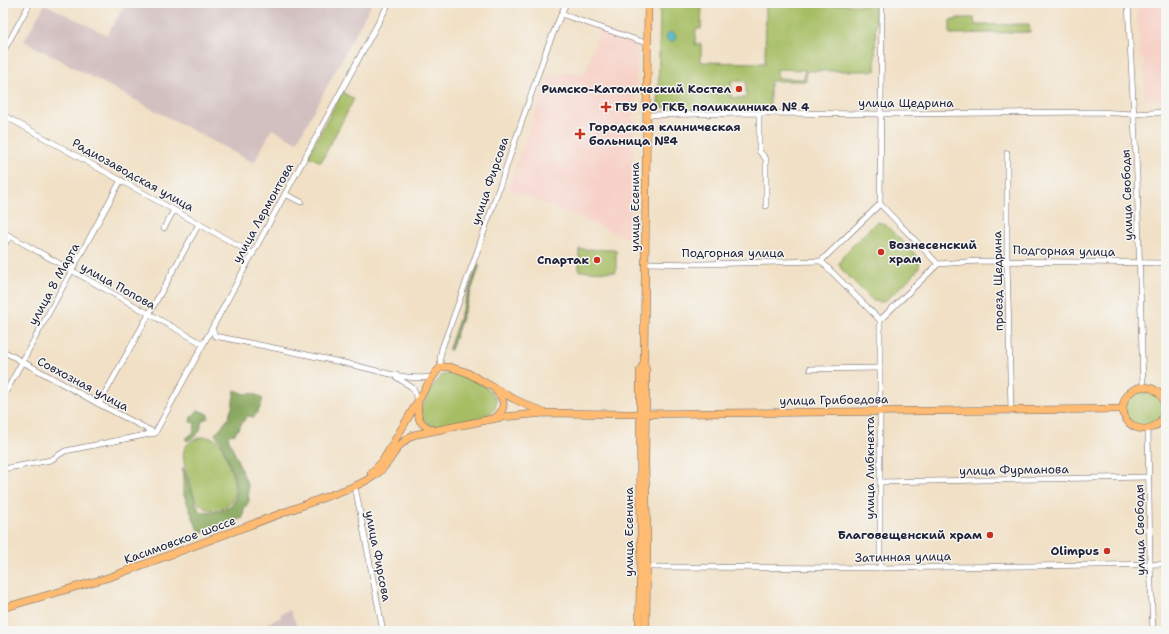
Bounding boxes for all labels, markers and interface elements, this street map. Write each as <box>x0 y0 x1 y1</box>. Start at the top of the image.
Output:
place label: Римско-Католический Костел <box>541 81 732 97</box>
marker: Римско-Католический Костел <box>734 84 744 94</box>
street label: улица Щедрина <box>858 95 954 111</box>
place label: ГБУ РО ГКБ, поликлиника № 4 <box>615 99 810 115</box>
marker: ГБУ РО ГКБ, поликлиника № 4 <box>600 101 612 113</box>
place label: Городская клиническая больница №4 <box>589 119 741 149</box>
marker: Городская клиническая больница №4 <box>574 128 586 140</box>
street label: улица Фирсова <box>467 134 513 227</box>
street label: Радиозаводская улица <box>69 135 197 215</box>
street label: улица Свободы <box>1117 149 1137 241</box>
street label: улица Лермонтова <box>229 160 297 266</box>
street label: улица Есенина <box>627 162 643 252</box>
street label: проезд Щедрина <box>989 230 1007 331</box>
place label: Вознесенский храм <box>889 237 978 267</box>
street label: улица 8 Марта <box>25 240 83 328</box>
street label: Подгорная улица <box>1013 242 1116 260</box>
street label: Подгорная улица <box>682 245 785 261</box>
marker: Вознесенский храм <box>876 247 886 257</box>
place label: Спартак <box>537 252 589 268</box>
marker: Спартак <box>592 255 602 265</box>
street label: улица Попова <box>78 259 159 313</box>
street label: Совхозная улица <box>34 353 132 415</box>
street label: улица Грибоедова <box>779 391 889 409</box>
street label: улица Либкнехта <box>862 416 878 519</box>
street label: улица Фурманова <box>959 461 1069 479</box>
street label: улица Свободы <box>1131 484 1149 576</box>
street label: улица Есенина <box>621 487 637 577</box>
street label: улица Фирсова <box>361 509 395 603</box>
street label: Касимовское шоссе <box>122 512 238 568</box>
place label: Благовещенский храм <box>838 527 982 543</box>
marker: Благовещенский храм <box>985 530 995 540</box>
place label: Olimpus <box>1050 543 1099 559</box>
marker: Olimpus <box>1102 546 1112 556</box>
street label: Затинная улица <box>855 548 952 566</box>

